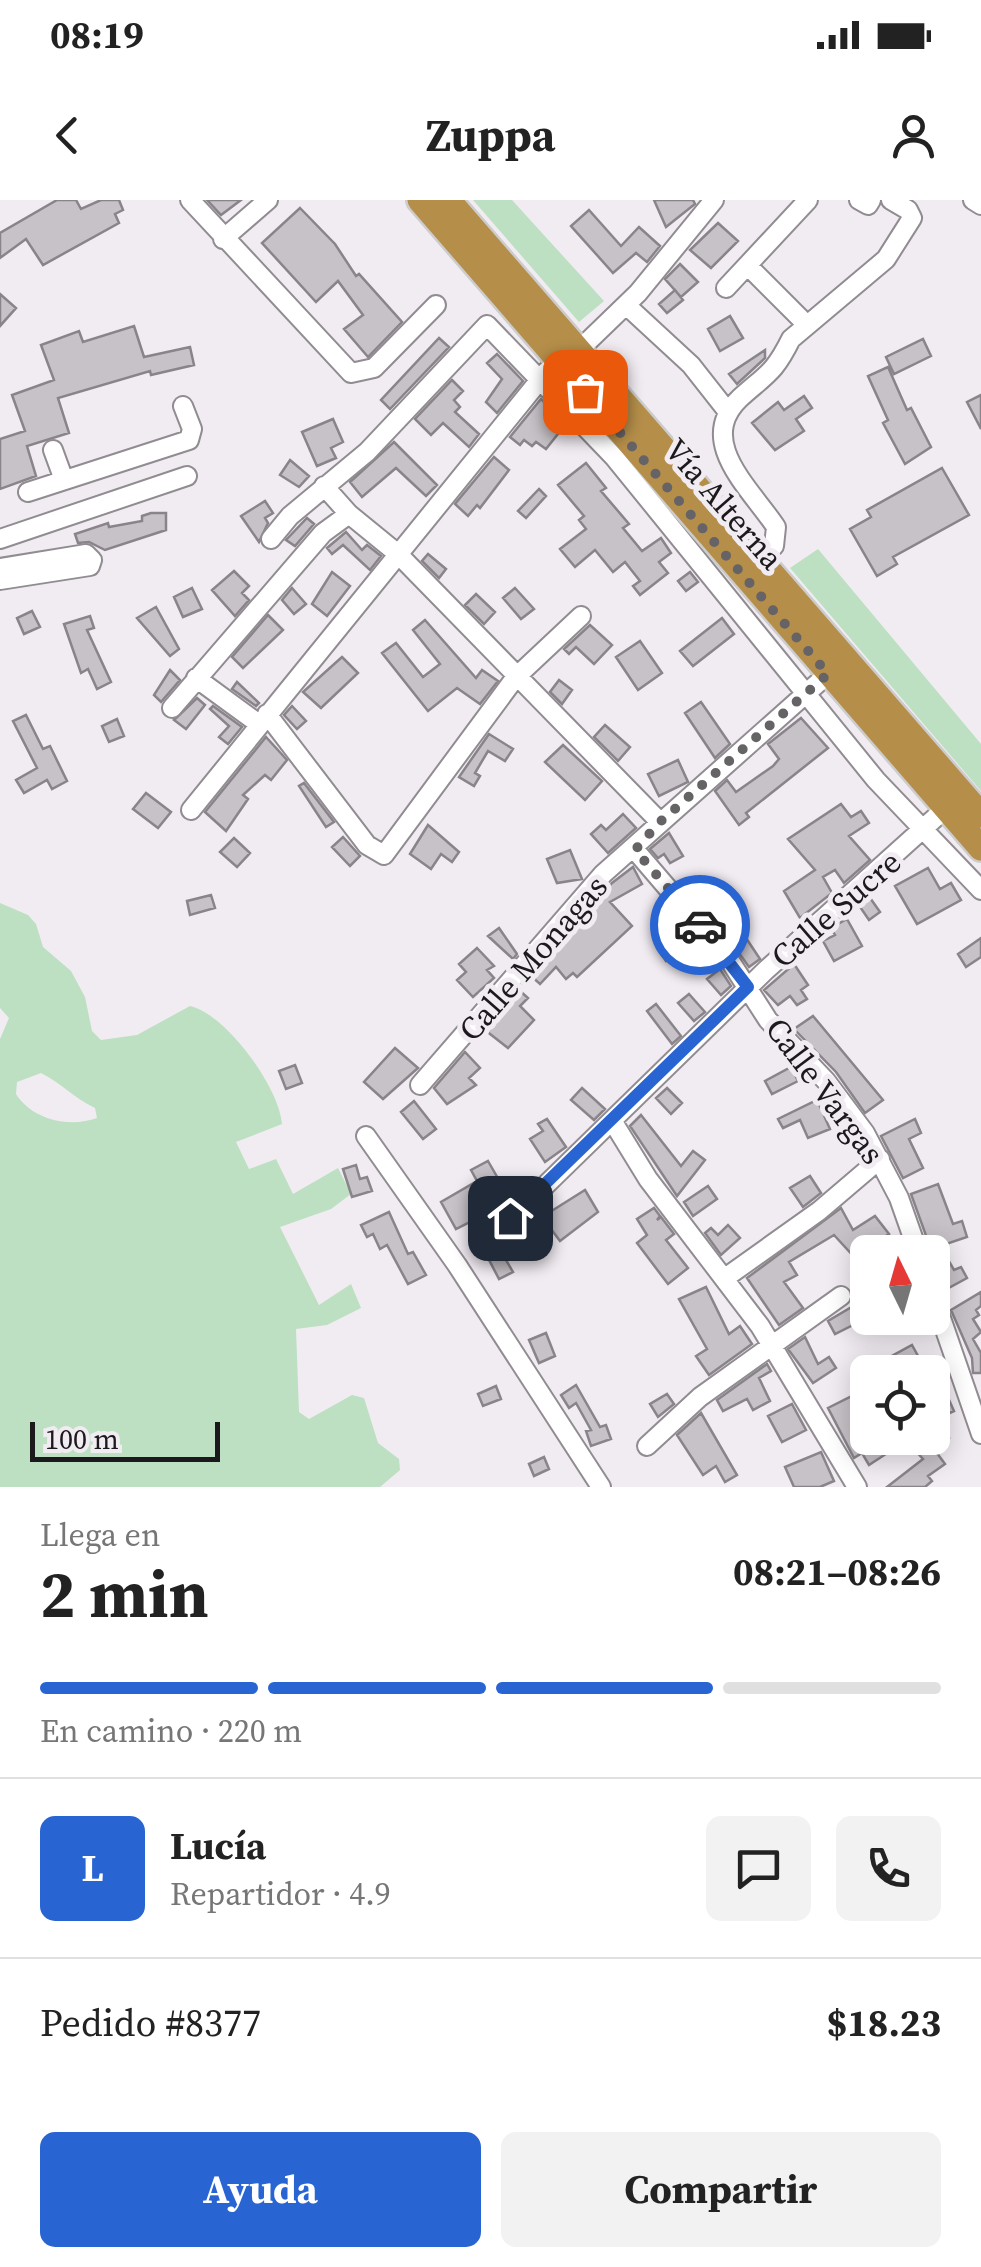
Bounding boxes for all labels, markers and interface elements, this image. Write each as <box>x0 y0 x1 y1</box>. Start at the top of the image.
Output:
text: 08:19 <box>50 9 144 61</box>
text: Zuppa <box>426 104 555 166</box>
icon: back <box>40 108 95 163</box>
icon: person <box>886 108 941 163</box>
pin <box>543 350 628 435</box>
icon: bag <box>558 365 613 420</box>
street label: Vía Alterna <box>655 429 794 580</box>
street label: Calle Sucre <box>762 840 910 978</box>
street label: Calle Monagas <box>449 866 617 1050</box>
courier <box>650 875 750 975</box>
icon: car <box>673 898 728 953</box>
street label: Calle Vargas <box>755 1009 895 1173</box>
pin <box>468 1176 553 1261</box>
icon: home <box>483 1191 538 1246</box>
north arrow <box>850 1235 950 1335</box>
map controls <box>850 1235 950 1455</box>
button: locate <box>850 1355 950 1455</box>
scale bar <box>30 1417 220 1462</box>
text: 100 m <box>45 1420 119 1458</box>
text: Llega en <box>40 1513 160 1557</box>
text: 08:21–08:26 <box>733 1546 941 1598</box>
text: 2 min <box>40 1550 209 1639</box>
text: En camino · 220 m <box>40 1709 302 1753</box>
button: chat <box>706 1816 811 1921</box>
button: phone <box>836 1816 941 1921</box>
text: Lucía <box>170 1820 266 1872</box>
text: L <box>81 1842 104 1894</box>
text: Repartidor · 4.9 <box>170 1872 391 1916</box>
text: Pedido #8377 <box>40 1997 261 2049</box>
text: $18.23 <box>827 1997 941 2049</box>
button: Ayuda <box>40 2132 481 2247</box>
button: Compartir <box>501 2132 941 2247</box>

